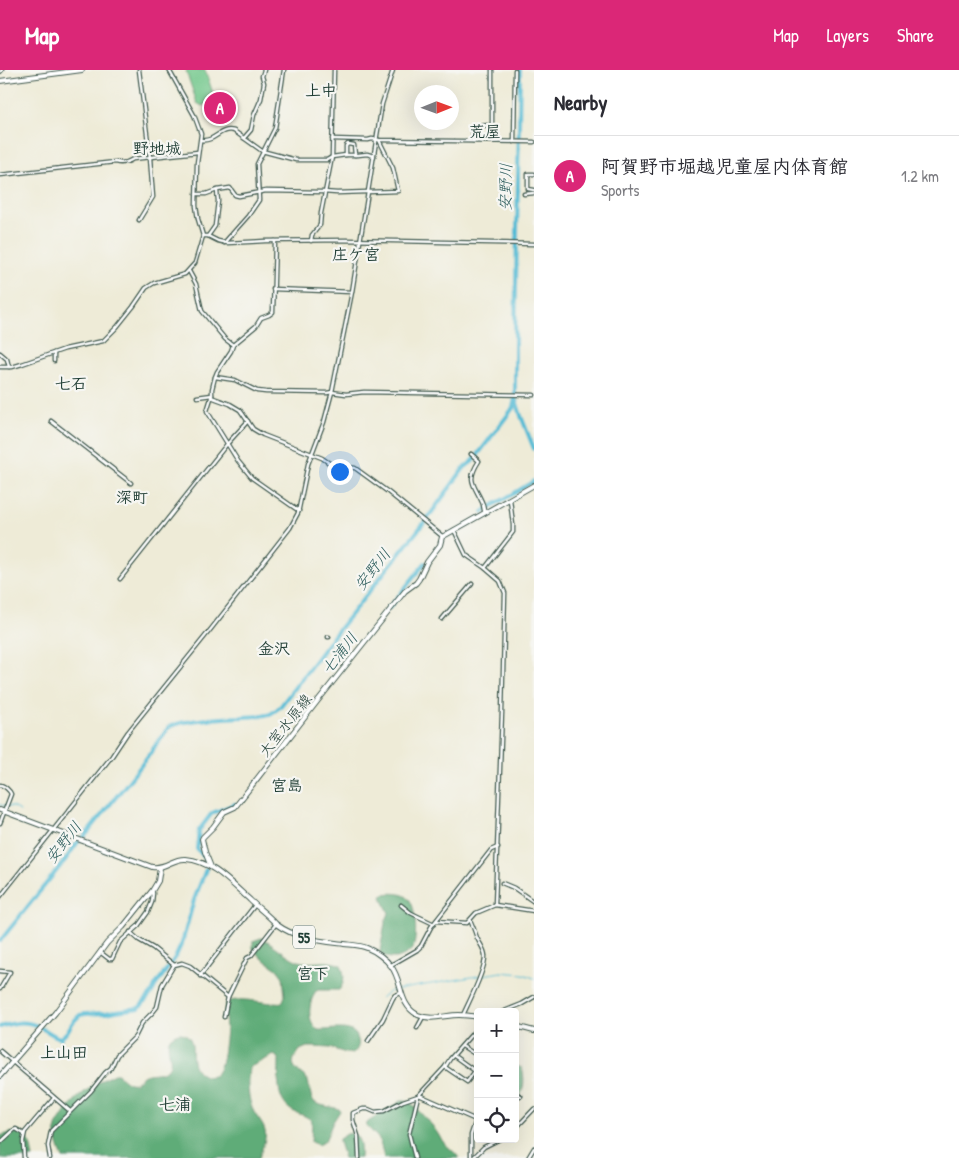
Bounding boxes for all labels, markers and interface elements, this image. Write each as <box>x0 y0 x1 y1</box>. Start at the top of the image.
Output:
text: Map <box>25 19 59 51</box>
text: Map <box>773 23 799 48</box>
text: Layers <box>827 23 869 48</box>
text: Share <box>897 23 934 48</box>
district label: 上中 <box>305 79 337 101</box>
north arrow <box>414 85 459 130</box>
text: Nearby <box>554 88 607 117</box>
pin: A <box>204 89 236 127</box>
district label: 荒屋 <box>469 120 501 142</box>
district label: 野地城 <box>133 137 181 159</box>
text: 阿賀野市堀越児童屋内体育館 <box>601 153 848 179</box>
water label: 安野川 <box>494 163 516 211</box>
text: A <box>566 165 574 187</box>
text: 1.2 km <box>901 165 939 187</box>
text: Sports <box>601 179 639 201</box>
district label: 庄ケ宮 <box>332 243 380 265</box>
district label: 七石 <box>55 372 87 394</box>
your location <box>327 459 353 485</box>
district label: 深町 <box>116 486 148 508</box>
water label: 安野川 <box>349 543 395 595</box>
water label: 七浦川 <box>316 627 362 679</box>
district label: 金沢 <box>258 637 290 659</box>
street label: 大室水原線 <box>254 689 316 761</box>
district label: 宮島 <box>271 774 303 796</box>
water label: 安野川 <box>40 816 86 868</box>
road number: 55 <box>293 926 315 949</box>
district label: 宮下 <box>297 962 329 984</box>
map controls <box>474 1008 519 1143</box>
button: + <box>474 1008 519 1053</box>
district label: 上山田 <box>40 1041 88 1063</box>
button: − <box>474 1053 519 1098</box>
district label: 七浦 <box>159 1093 191 1115</box>
button: locate <box>474 1098 519 1143</box>

